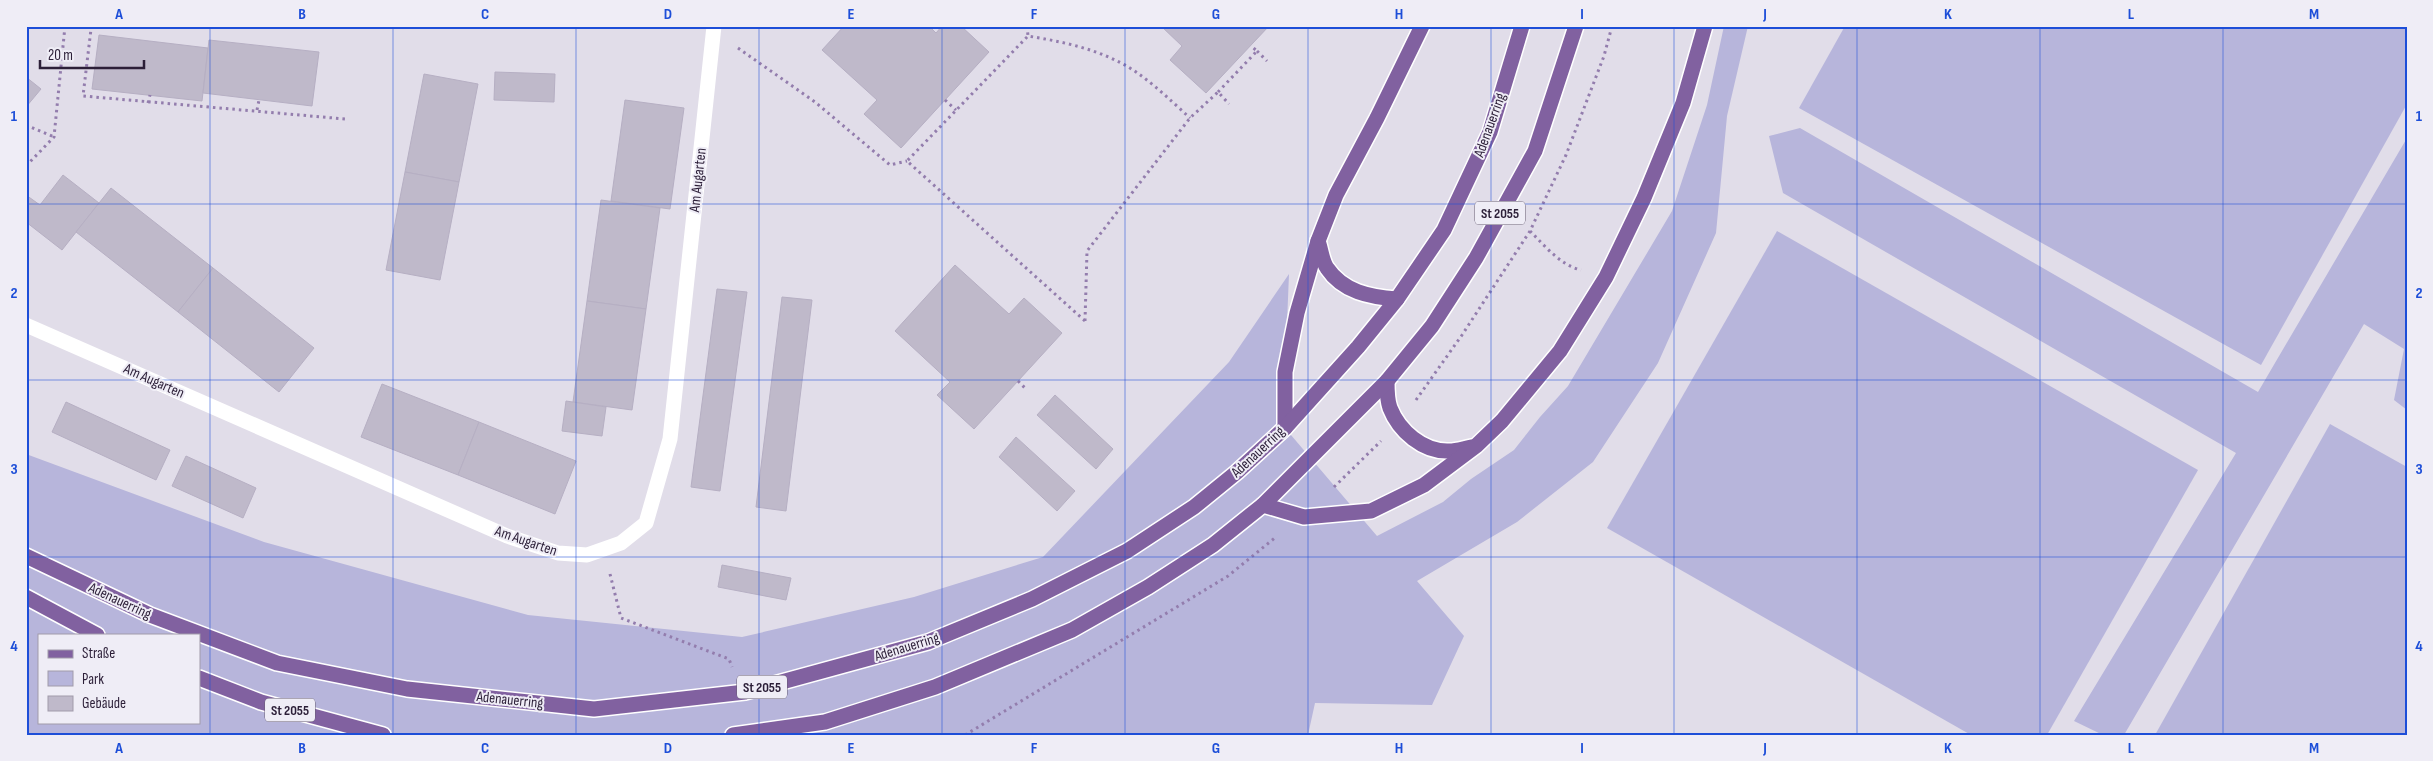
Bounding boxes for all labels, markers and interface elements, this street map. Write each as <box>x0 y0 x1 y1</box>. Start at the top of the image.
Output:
text: A <box>114 5 123 24</box>
text: B <box>298 5 306 24</box>
text: C <box>481 5 489 24</box>
text: D <box>664 5 672 24</box>
text: E <box>848 5 855 24</box>
text: F <box>1031 5 1038 24</box>
text: G <box>1212 5 1220 24</box>
text: H <box>1395 5 1403 24</box>
text: I <box>1580 5 1584 24</box>
text: J <box>1762 5 1767 24</box>
text: K <box>1944 5 1952 24</box>
text: L <box>2128 5 2135 24</box>
text: M <box>2309 5 2319 24</box>
scale bar <box>40 38 144 70</box>
text: 20 m <box>48 46 73 65</box>
street label: Adenauerring <box>1469 90 1510 161</box>
text: 1 <box>11 107 18 126</box>
text: 1 <box>2416 107 2423 126</box>
street label: Am Augarten <box>685 147 711 214</box>
road number: St 2055 <box>1475 202 1525 224</box>
text: 2 <box>10 284 18 303</box>
text: 2 <box>2415 284 2423 303</box>
street label: Am Augarten <box>120 359 187 403</box>
street label: Adenauerring <box>1226 422 1289 482</box>
text: 3 <box>10 460 18 479</box>
text: 3 <box>2415 460 2423 479</box>
street label: Am Augarten <box>492 521 560 560</box>
street label: Adenauerring <box>85 578 154 624</box>
street label: Adenauerring <box>871 628 942 666</box>
legend <box>38 634 200 724</box>
text: 4 <box>10 637 18 656</box>
text: 4 <box>2415 637 2423 656</box>
text: Straße <box>82 644 115 663</box>
text: Park <box>82 670 104 689</box>
road number: St 2055 <box>737 676 787 699</box>
street label: Adenauerring <box>475 687 544 713</box>
text: Gebäude <box>82 694 126 713</box>
road number: St 2055 <box>265 698 315 722</box>
text: A <box>114 739 123 758</box>
text: B <box>298 739 306 758</box>
text: C <box>481 739 489 758</box>
text: D <box>664 739 672 758</box>
text: E <box>848 739 855 758</box>
text: F <box>1031 739 1038 758</box>
text: G <box>1212 739 1220 758</box>
text: H <box>1395 739 1403 758</box>
text: I <box>1580 739 1584 758</box>
text: J <box>1762 739 1767 758</box>
text: K <box>1944 739 1952 758</box>
text: L <box>2128 739 2135 758</box>
text: M <box>2309 739 2319 758</box>

